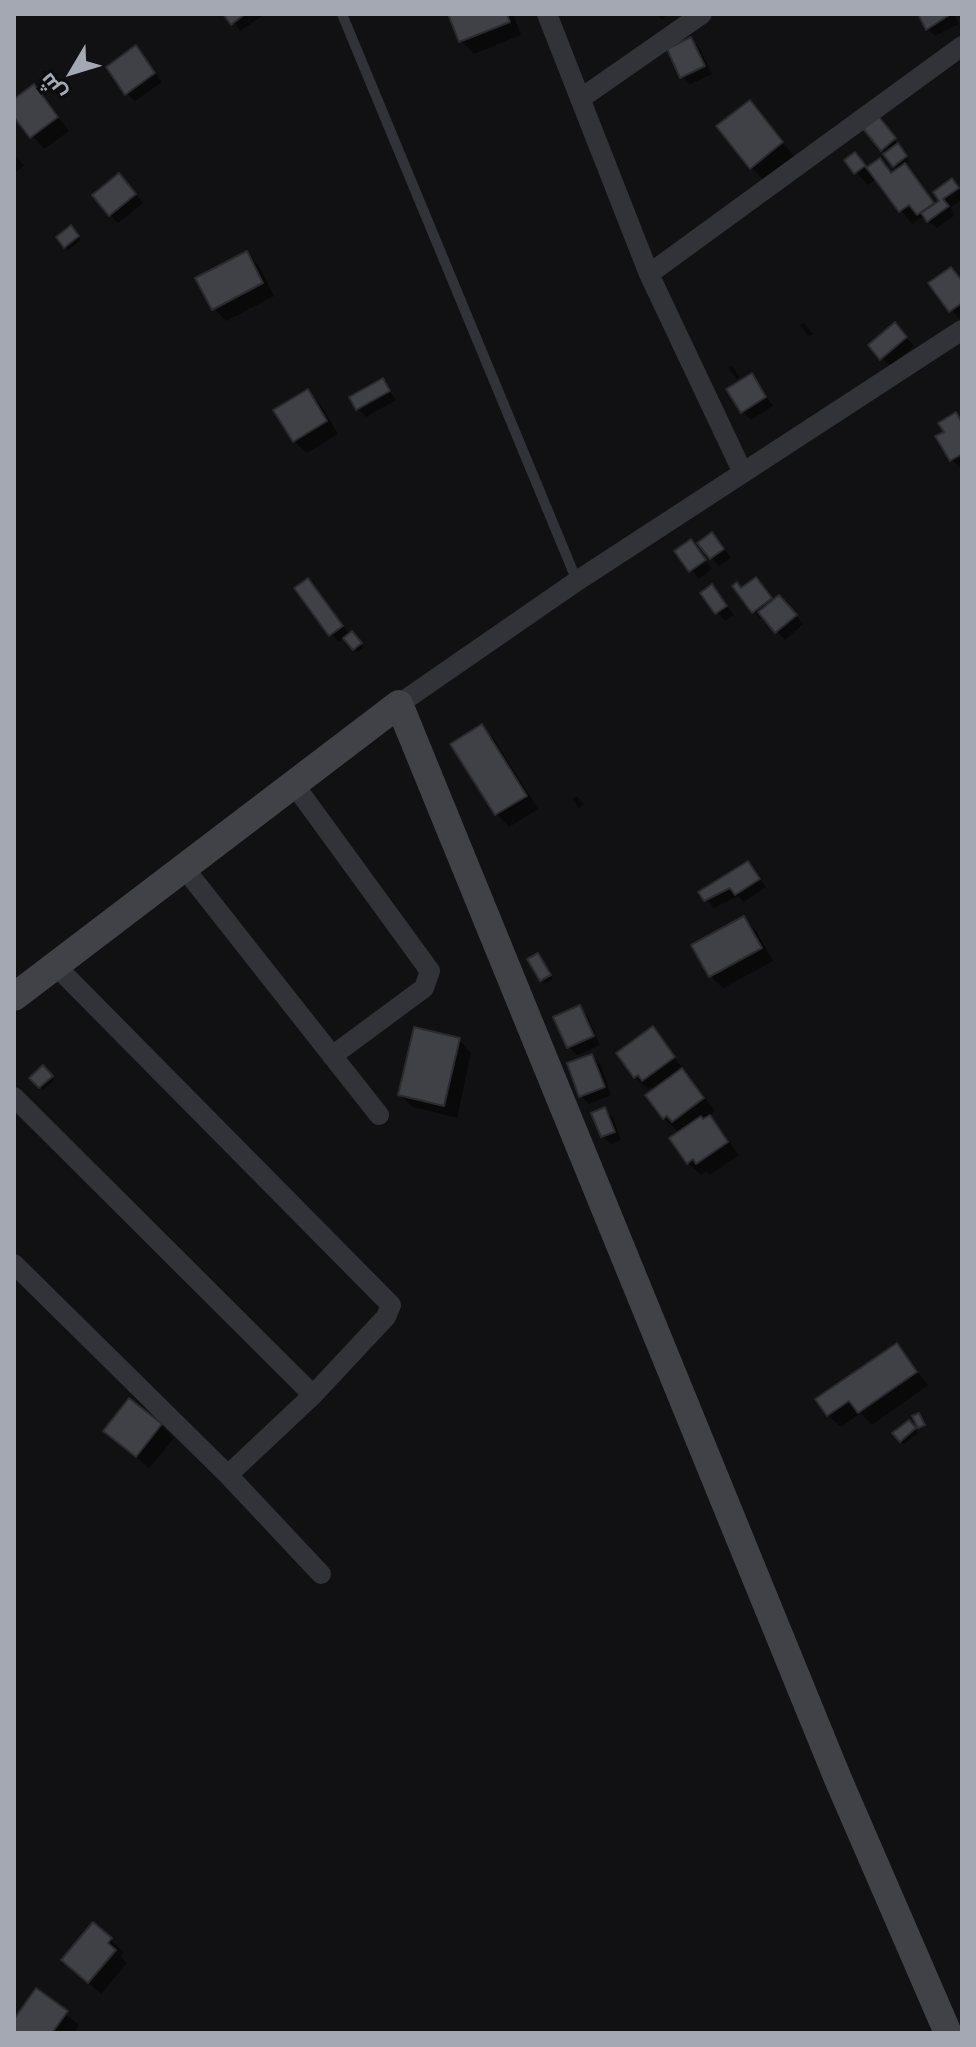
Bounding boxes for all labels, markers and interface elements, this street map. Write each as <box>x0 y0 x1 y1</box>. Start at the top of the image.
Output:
north arrow <box>32 32 112 112</box>
text: ش <box>34 68 72 106</box>

